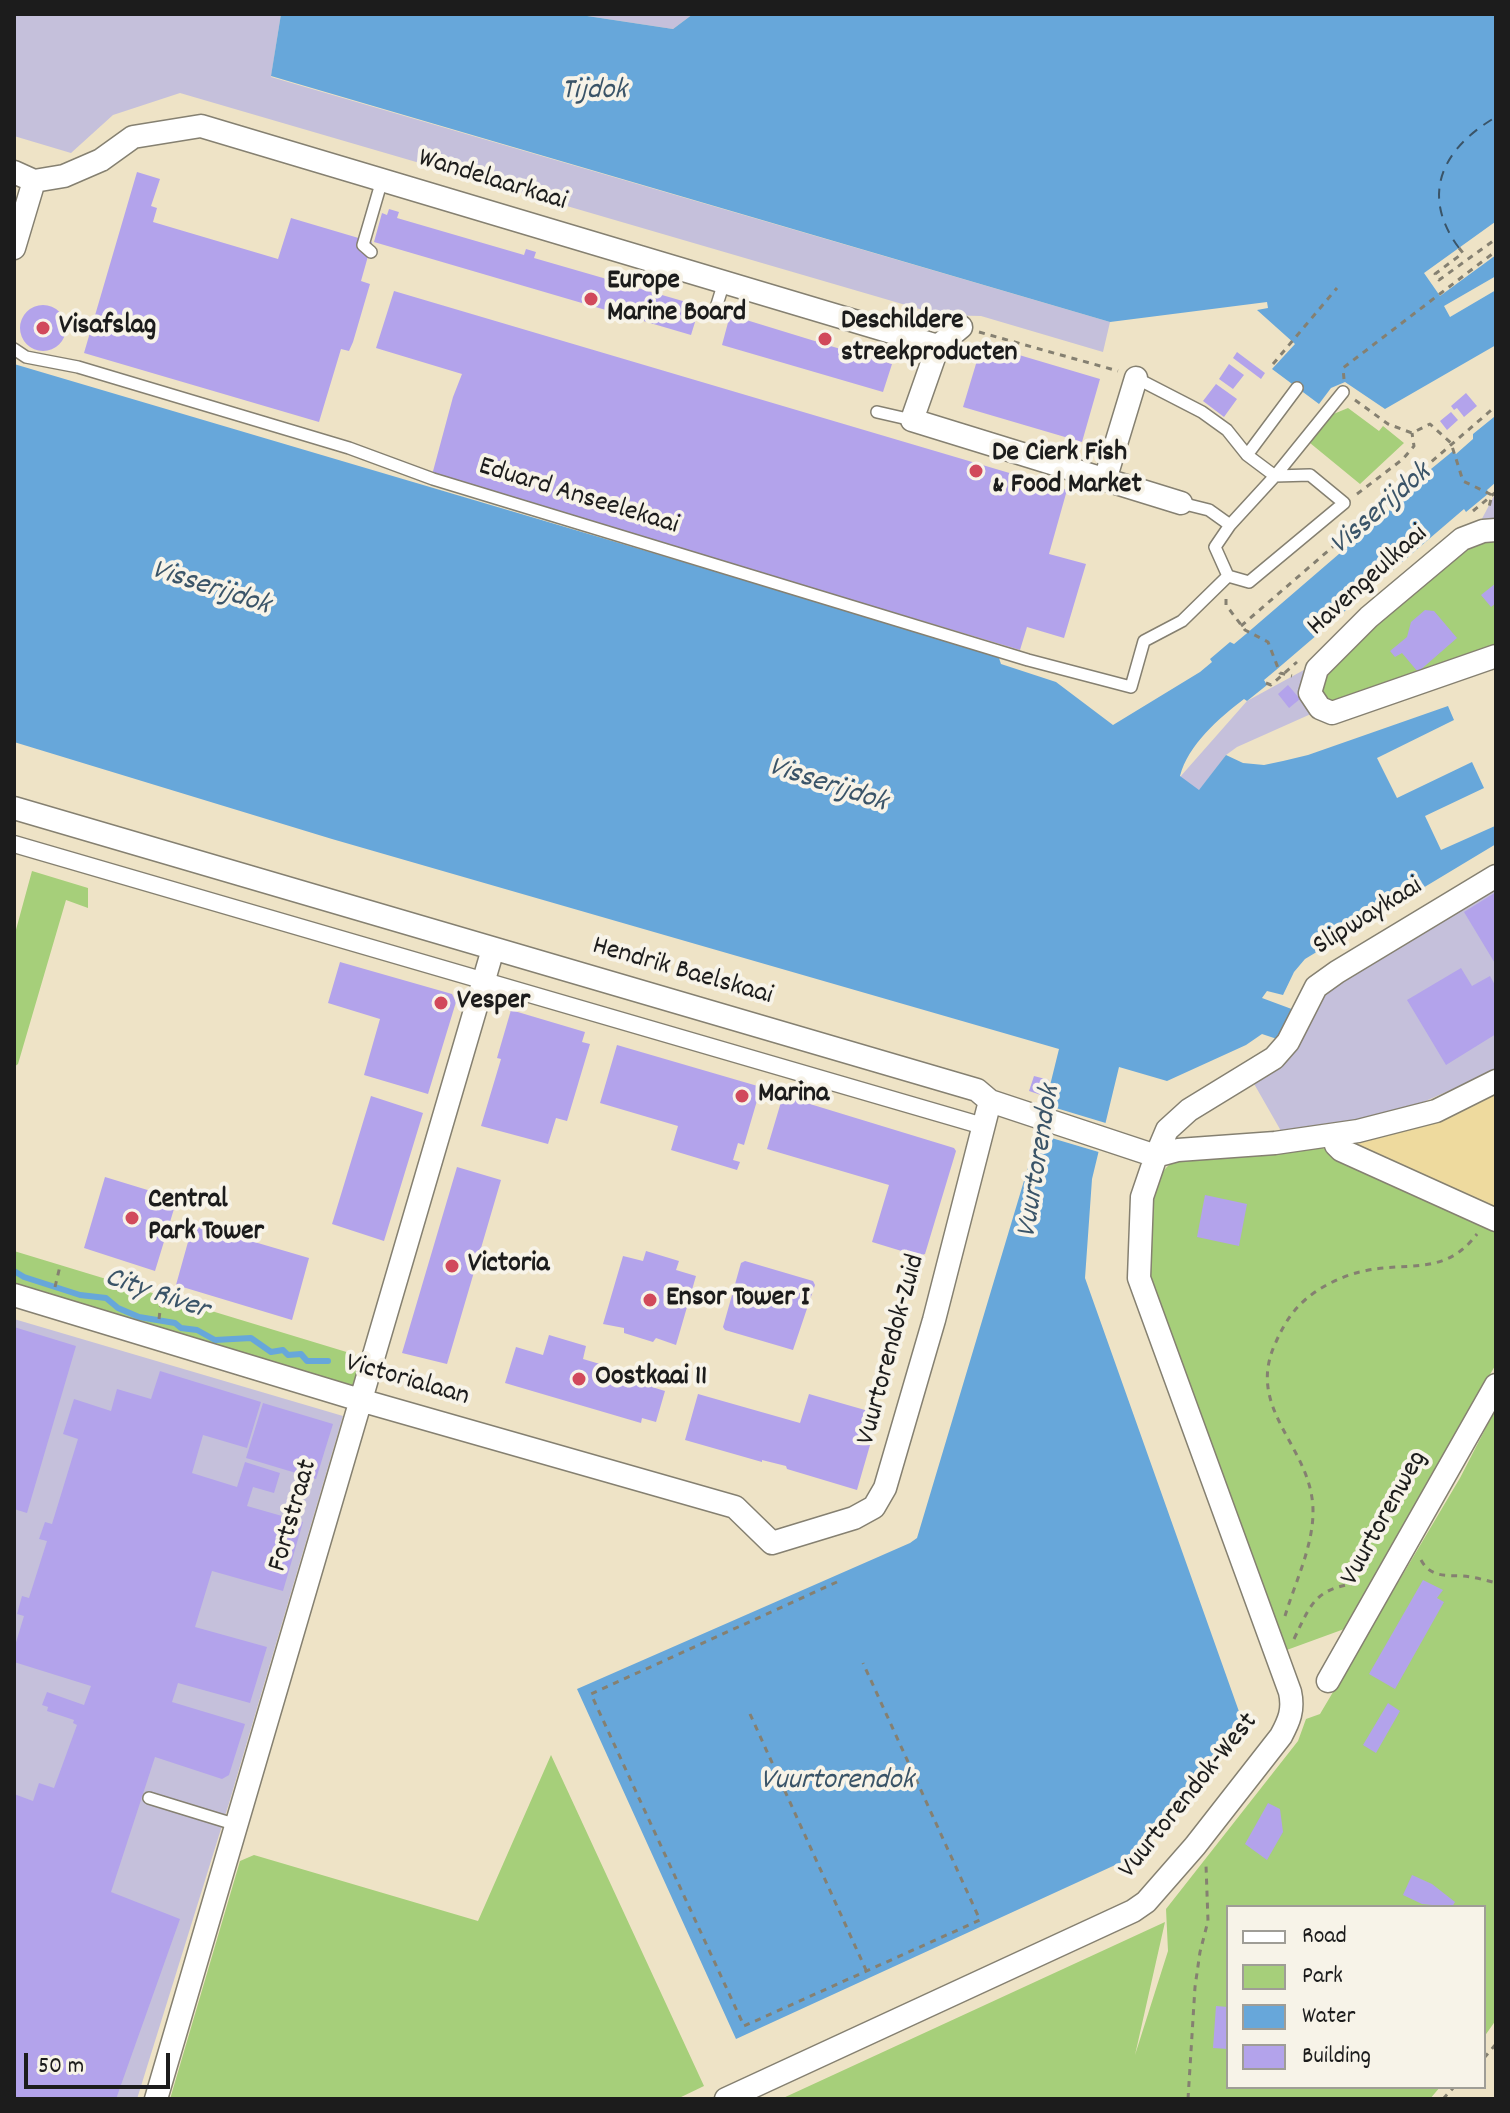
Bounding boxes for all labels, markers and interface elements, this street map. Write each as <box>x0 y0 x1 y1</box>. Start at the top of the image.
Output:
water label: Tijdok <box>561 75 627 111</box>
street label: Wandelaarkaai <box>414 143 570 221</box>
place label: Europe Marine Board <box>607 266 746 332</box>
marker: Europe Marine Board <box>582 290 600 308</box>
place label: Deschildere streekproducten <box>841 306 1017 372</box>
place label: Visafslag <box>59 311 156 345</box>
marker: Visafslag <box>34 319 52 337</box>
marker: Deschildere streekproducten <box>816 330 834 348</box>
place label: De Cierk Fish & Food Market <box>992 438 1142 504</box>
street label: Eduard Anseelekaai <box>474 452 682 544</box>
water label: Visserijdok <box>1324 457 1440 565</box>
marker: De Cierk Fish & Food Market <box>967 462 985 480</box>
street label: Havengeulkaai <box>1302 519 1436 645</box>
water label: Visserijdok <box>146 554 274 626</box>
water label: Visserijdok <box>763 751 891 823</box>
street label: Slipwaykaai <box>1308 871 1430 965</box>
street label: Hendrik Baelskaai <box>588 931 776 1015</box>
place label: Vesper <box>457 986 530 1020</box>
marker: Vesper <box>432 994 450 1012</box>
place label: Marina <box>758 1079 829 1113</box>
water label: Vuurtorendok <box>1011 1083 1071 1241</box>
marker: Marina <box>733 1087 751 1105</box>
place label: Central Park Tower <box>148 1185 264 1251</box>
marker: Central Park Tower <box>123 1209 141 1227</box>
place label: Victoria <box>468 1249 549 1283</box>
street label: Vuurtorendok-Zuid <box>851 1251 935 1449</box>
marker: Victoria <box>443 1257 461 1275</box>
water label: City River <box>99 1262 213 1330</box>
place label: Ensor Tower I <box>666 1283 810 1317</box>
marker: Ensor Tower I <box>641 1291 659 1309</box>
street label: Victorialaan <box>341 1348 473 1416</box>
place label: Oostkaai 11 <box>595 1362 707 1396</box>
marker: Oostkaai 11 <box>570 1370 588 1388</box>
street label: Vuurtorenweg <box>1335 1446 1437 1592</box>
street label: Fortstraat <box>263 1456 327 1576</box>
street label: Vuurtorendok-West <box>1113 1707 1267 1887</box>
water label: Vuurtorendok <box>760 1765 914 1801</box>
legend <box>1226 1905 1486 2089</box>
text: Road <box>1302 1920 1347 1954</box>
text: Park <box>1302 1960 1343 1994</box>
text: Water <box>1302 2000 1355 2034</box>
scale bar <box>28 2037 174 2087</box>
text: Building <box>1302 2040 1371 2074</box>
text: 50 m <box>38 2050 84 2084</box>

